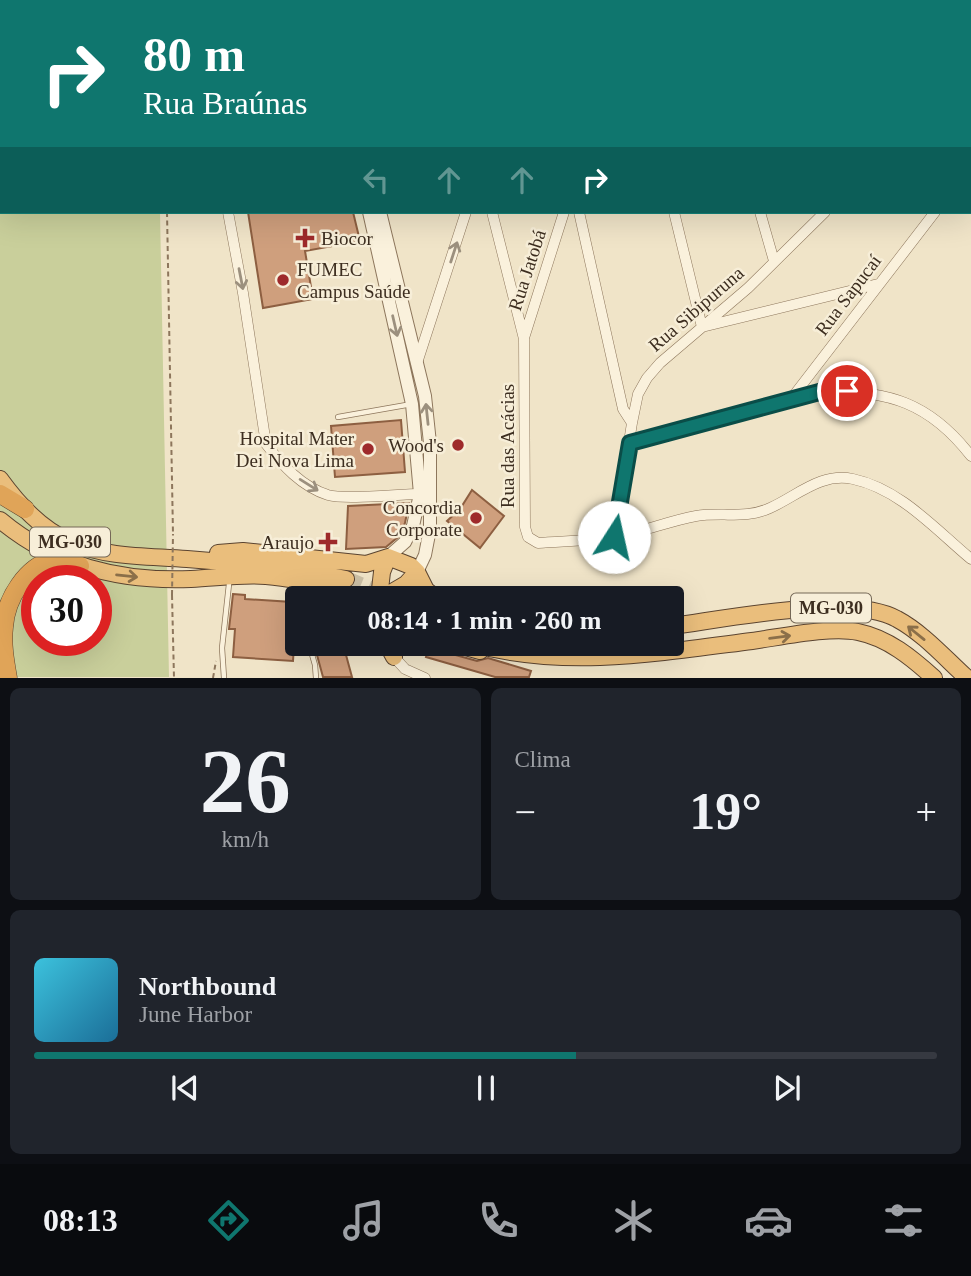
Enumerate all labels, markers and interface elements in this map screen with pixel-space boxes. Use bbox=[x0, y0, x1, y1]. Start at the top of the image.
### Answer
text: 80 m bbox=[143, 27, 245, 82]
icon: right bbox=[28, 28, 119, 119]
text: Rua Braúnas bbox=[143, 85, 307, 121]
icon: left bbox=[357, 161, 395, 199]
icon: ahead bbox=[430, 161, 468, 199]
icon: ahead bbox=[503, 161, 541, 199]
icon: right bbox=[576, 161, 614, 199]
street label: Rua Jatobá bbox=[504, 226, 550, 313]
marker: Biocor bbox=[295, 228, 315, 248]
place label: Biocor bbox=[321, 228, 373, 249]
one-way arrow bbox=[448, 241, 461, 263]
street label: Rua Sapucaí bbox=[811, 250, 886, 339]
place label: FUMEC Campus Saúde bbox=[297, 259, 410, 302]
street label: Rua Sibipuruna bbox=[644, 262, 748, 356]
one-way arrow bbox=[234, 267, 248, 290]
marker: FUMEC Campus Saúde bbox=[275, 272, 291, 288]
one-way arrow bbox=[389, 314, 402, 337]
pin bbox=[817, 361, 877, 421]
icon: arrive bbox=[828, 372, 866, 410]
street label: Rua das Acácias bbox=[497, 384, 518, 508]
one-way arrow bbox=[420, 403, 433, 426]
place label: Hospital Mater Dei Nova Lima bbox=[236, 428, 355, 471]
place label: Wood's bbox=[388, 435, 444, 456]
marker: Wood's bbox=[450, 437, 466, 453]
marker: Hospital Mater Dei Nova Lima bbox=[360, 441, 376, 457]
one-way arrow bbox=[299, 478, 319, 492]
place label: Concordia Corporate bbox=[383, 497, 463, 540]
position arrow bbox=[577, 500, 651, 574]
marker: Concordia Corporate bbox=[468, 510, 484, 526]
road number: MG-030 bbox=[30, 528, 110, 556]
place label: Araujo bbox=[261, 532, 314, 553]
marker: Araujo bbox=[320, 534, 336, 550]
speed limit sign: 30 bbox=[21, 565, 112, 656]
one-way arrow bbox=[115, 570, 138, 583]
road number: MG-030 bbox=[791, 594, 871, 622]
text: 08:14 · 1 min · 260 m bbox=[368, 606, 602, 635]
one-way arrow bbox=[907, 625, 925, 640]
one-way arrow bbox=[769, 631, 791, 644]
text: 26 bbox=[200, 731, 291, 832]
text: Clima bbox=[515, 747, 571, 772]
text: 19° bbox=[689, 783, 762, 840]
text: − bbox=[515, 791, 536, 833]
text: + bbox=[916, 791, 937, 833]
text: km/h bbox=[222, 827, 269, 852]
text: Northbound bbox=[139, 972, 276, 1001]
text: June Harbor bbox=[139, 1002, 252, 1027]
icon: previous bbox=[166, 1069, 204, 1107]
icon: pause bbox=[467, 1069, 505, 1107]
icon: next bbox=[768, 1069, 806, 1107]
icon: directions bbox=[204, 1196, 253, 1245]
icon: music bbox=[339, 1196, 388, 1245]
icon: phone bbox=[474, 1196, 523, 1245]
icon: climate bbox=[609, 1196, 658, 1245]
icon: car bbox=[744, 1196, 793, 1245]
icon: filters bbox=[879, 1196, 928, 1245]
text: 08:13 bbox=[43, 1202, 118, 1238]

